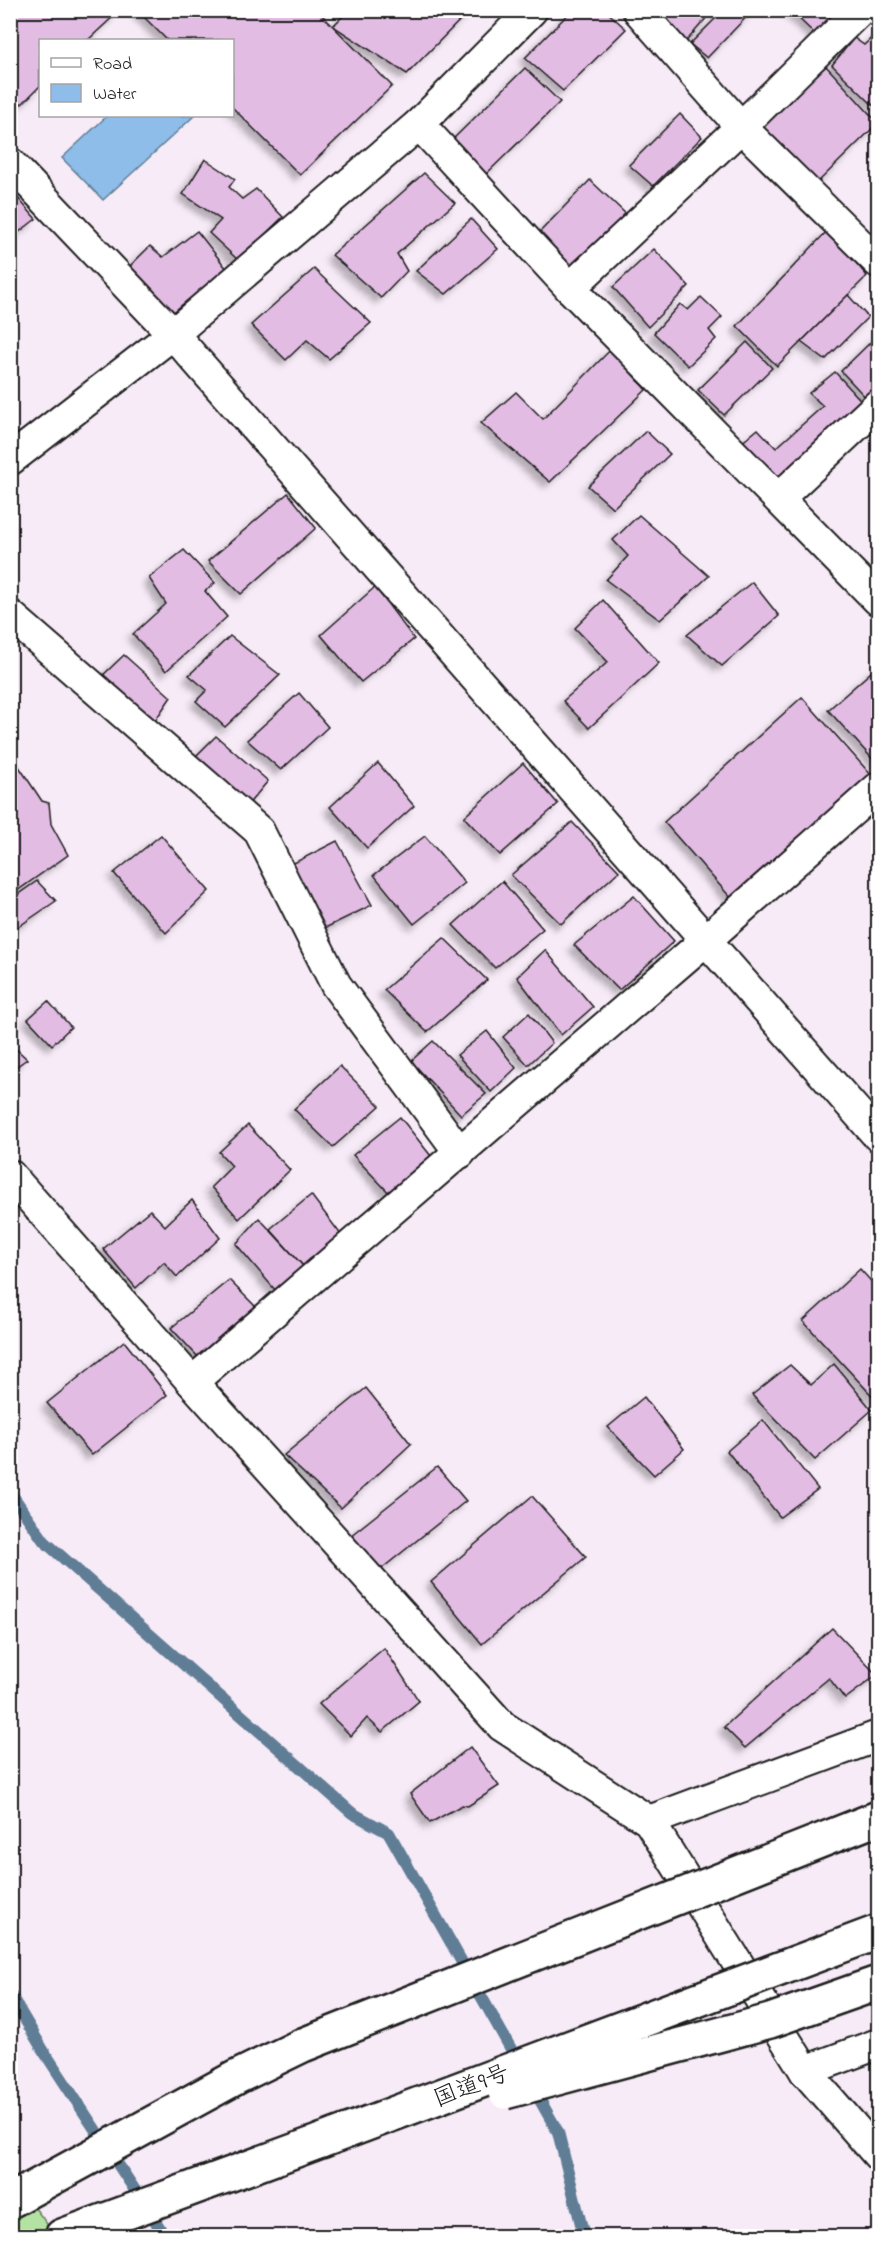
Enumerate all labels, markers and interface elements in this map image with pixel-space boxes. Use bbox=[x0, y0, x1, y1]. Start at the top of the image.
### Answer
legend bbox=[39, 39, 234, 117]
text: Road bbox=[93, 52, 132, 78]
text: Water bbox=[93, 82, 137, 108]
street label: 国道9号 bbox=[429, 2057, 515, 2118]

